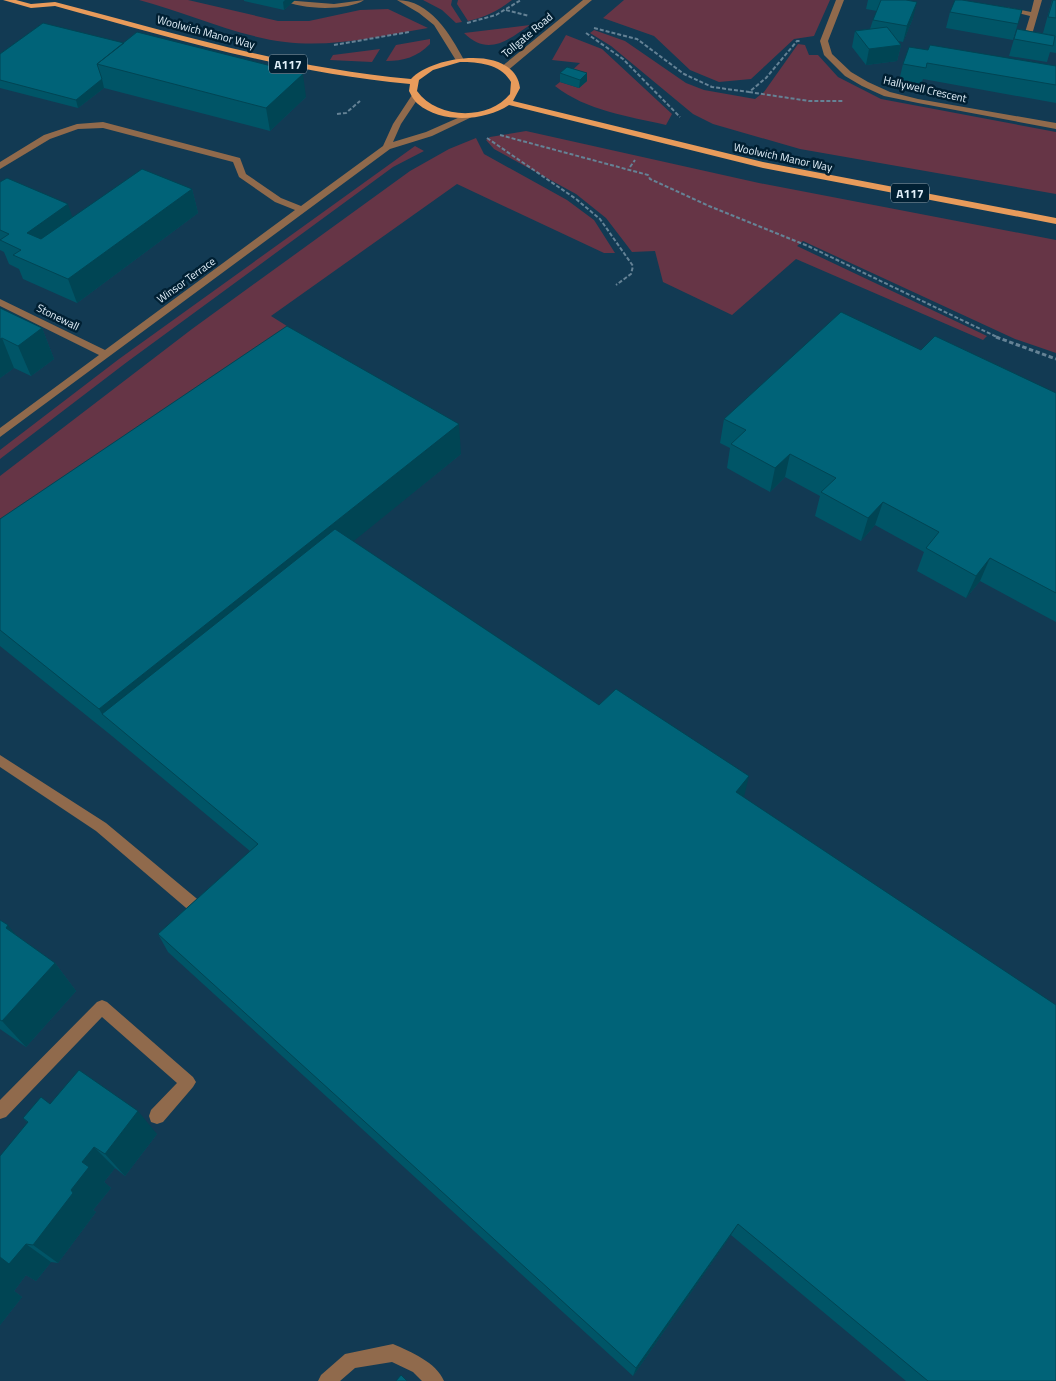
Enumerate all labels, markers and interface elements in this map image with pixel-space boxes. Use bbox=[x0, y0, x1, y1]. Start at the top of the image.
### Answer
street label: Tollgate Road bbox=[498, 9, 556, 61]
street label: Woolwich Manor Way bbox=[155, 11, 257, 53]
road number: A117 bbox=[269, 54, 307, 74]
street label: Hallywell Crescent bbox=[882, 72, 968, 106]
street label: Woolwich Manor Way bbox=[732, 139, 835, 175]
road number: A117 bbox=[891, 184, 929, 202]
street label: Winsor Terrace bbox=[153, 253, 219, 307]
street label: Stonewall bbox=[34, 300, 82, 334]

